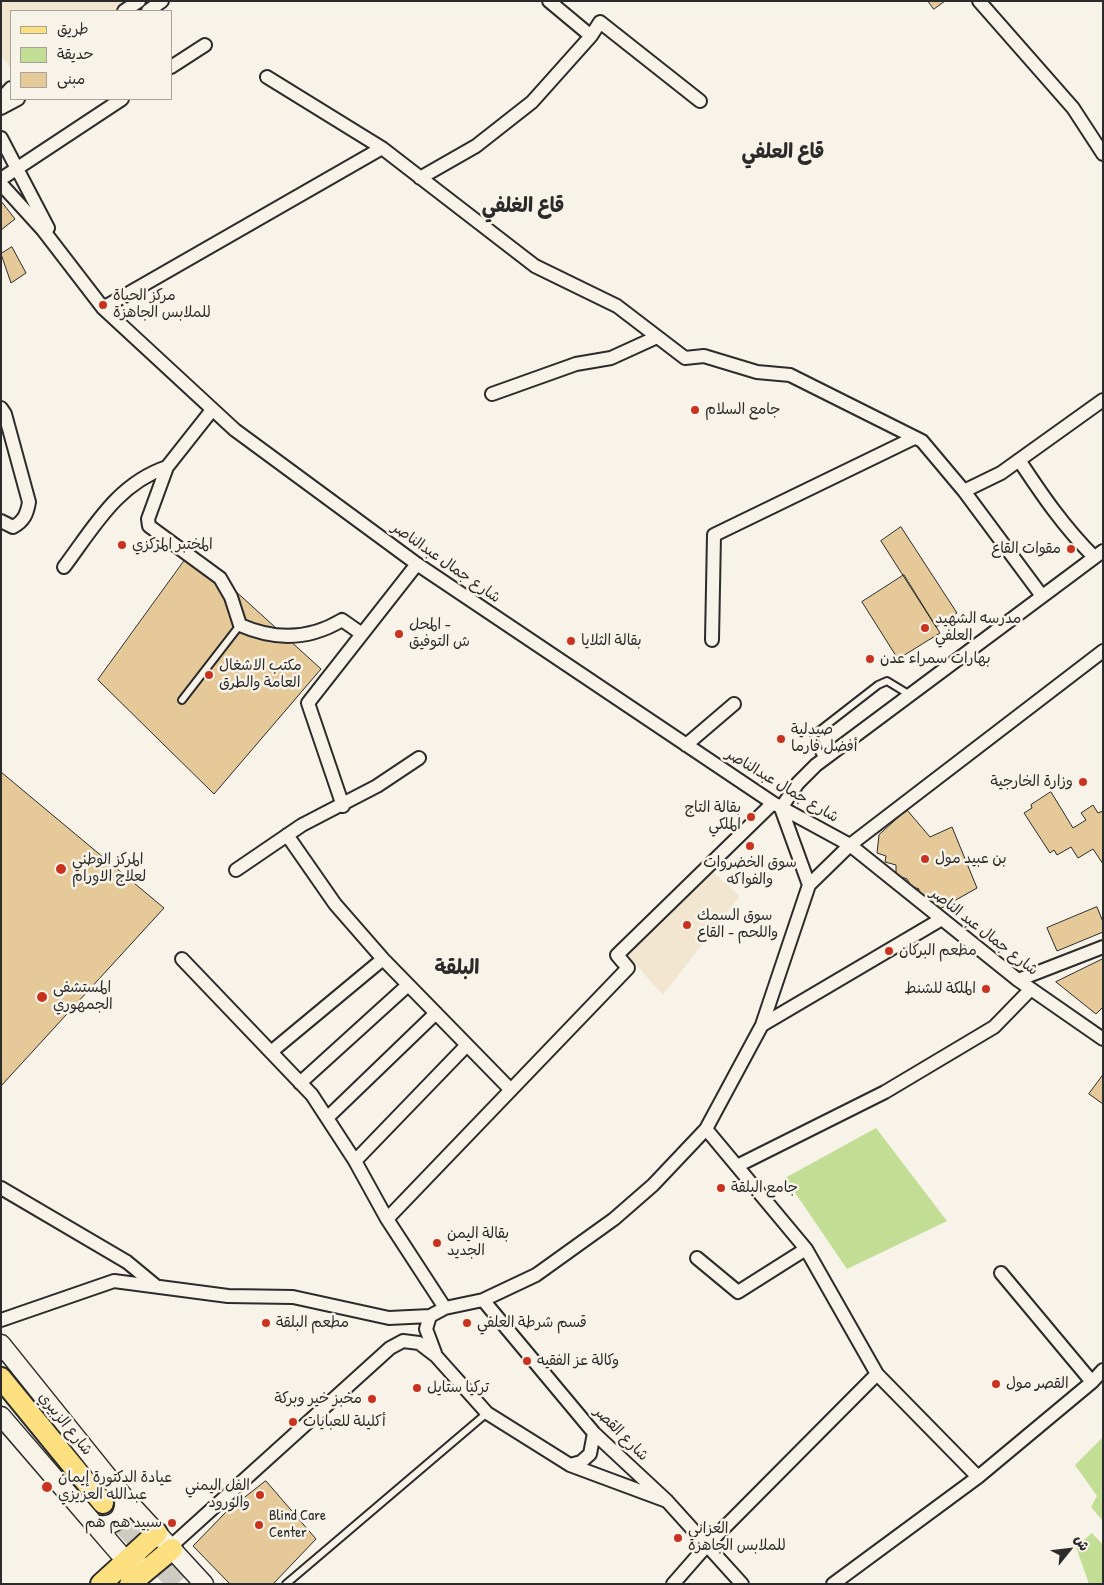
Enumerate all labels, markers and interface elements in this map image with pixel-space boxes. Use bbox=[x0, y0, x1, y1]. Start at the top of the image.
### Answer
legend bbox=[10, 10, 172, 100]
text: طريق bbox=[57, 18, 89, 39]
text: حديقة bbox=[57, 43, 94, 64]
text: مبنى bbox=[57, 68, 85, 89]
district label: قاع العلفي bbox=[742, 141, 824, 165]
district label: قاع الغلفي bbox=[482, 195, 564, 219]
place label: مركز الحياة للملابس الجاهزة bbox=[113, 287, 211, 322]
marker: مركز الحياة للملابس الجاهزة bbox=[97, 299, 109, 311]
place label: جامع السلام bbox=[705, 401, 781, 419]
marker: جامع السلام bbox=[689, 404, 701, 416]
street label: شارع جمال عبدالناصر bbox=[388, 519, 504, 607]
place label: المختبر المركزي bbox=[132, 536, 213, 554]
marker: المختبر المركزي bbox=[116, 539, 128, 551]
place label: مقوات القاع bbox=[991, 540, 1061, 558]
marker: مقوات القاع bbox=[1065, 543, 1077, 555]
place label: مدرسه الشهيد العلفي bbox=[935, 610, 1021, 645]
place label: المحل - ش التوفيق bbox=[409, 616, 470, 651]
marker: مدرسه الشهيد العلفي bbox=[919, 622, 931, 634]
marker: المحل - ش التوفيق bbox=[393, 628, 405, 640]
place label: بقالة الثلايا bbox=[581, 632, 642, 650]
marker: بقالة الثلايا bbox=[565, 635, 577, 647]
place label: بهارات سمراء عدن bbox=[880, 650, 991, 668]
marker: بهارات سمراء عدن bbox=[864, 653, 876, 665]
place label: مكتب الاشغال العامة والطرق bbox=[219, 657, 302, 692]
marker: مكتب الاشغال العامة والطرق bbox=[203, 669, 215, 681]
place label: صيدلية أفضل فارما bbox=[791, 721, 858, 756]
marker: صيدلية أفضل فارما bbox=[775, 733, 787, 745]
street label: شارع جمال عبدالناصر bbox=[722, 745, 842, 827]
place label: وزارة الخارجية bbox=[991, 773, 1073, 791]
marker: وزارة الخارجية bbox=[1077, 776, 1089, 788]
place label: بقالة التاج الملكي bbox=[685, 799, 741, 834]
marker: بقالة التاج الملكي bbox=[745, 811, 757, 823]
marker: سوق الخضروات والفواكه bbox=[744, 840, 756, 852]
place label: بن عبيد مول bbox=[935, 850, 1007, 868]
place label: المركز الوطني لعلاج الاورام bbox=[72, 851, 146, 886]
marker: بن عبيد مول bbox=[919, 853, 931, 865]
place label: سوق الخضروات والفواكه bbox=[703, 854, 797, 889]
marker: المركز الوطني لعلاج الاورام bbox=[54, 862, 68, 876]
street label: شارع جمال عبد الناصر bbox=[927, 884, 1041, 980]
place label: سوق السمك واللحم - القاع bbox=[697, 907, 778, 942]
marker: سوق السمك واللحم - القاع bbox=[681, 919, 693, 931]
place label: مطعم البركان bbox=[899, 942, 977, 960]
marker: مطعم البركان bbox=[883, 945, 895, 957]
district label: البلقة bbox=[435, 957, 479, 981]
place label: المستشفى الجمهوري bbox=[53, 979, 113, 1014]
place label: الملكة للشنط bbox=[904, 980, 976, 998]
marker: الملكة للشنط bbox=[980, 983, 992, 995]
marker: المستشفى الجمهوري bbox=[35, 990, 49, 1004]
place label: جامع البلقة bbox=[731, 1179, 798, 1197]
marker: جامع البلقة bbox=[715, 1182, 727, 1194]
place label: بقالة اليمن الجديد bbox=[447, 1225, 509, 1260]
marker: بقالة اليمن الجديد bbox=[431, 1237, 443, 1249]
place label: مطعم البلقة bbox=[276, 1314, 349, 1332]
place label: قسم شرطة العلفي bbox=[477, 1314, 587, 1332]
marker: مطعم البلقة bbox=[260, 1317, 272, 1329]
marker: قسم شرطة العلفي bbox=[461, 1317, 473, 1329]
place label: وكالة عز الفقيه bbox=[537, 1352, 619, 1370]
marker: وكالة عز الفقيه bbox=[521, 1355, 533, 1367]
place label: القصر مول bbox=[1006, 1375, 1069, 1393]
marker: القصر مول bbox=[990, 1378, 1002, 1390]
place label: تركيا ستايل bbox=[427, 1379, 489, 1397]
marker: تركيا ستايل bbox=[411, 1382, 423, 1394]
street label: شارع الزبيري bbox=[34, 1389, 96, 1459]
place label: مخبز خير وبركة bbox=[274, 1390, 362, 1408]
marker: مخبز خير وبركة bbox=[366, 1393, 378, 1405]
street label: شارع القصر bbox=[590, 1403, 652, 1465]
place label: أكليلة للعبايات bbox=[303, 1413, 386, 1431]
marker: أكليلة للعبايات bbox=[287, 1416, 299, 1428]
place label: عيادة الدكتورة إيمان عبدالله العزيزي bbox=[58, 1469, 172, 1504]
place label: الفل اليمني والورود bbox=[185, 1477, 250, 1512]
marker: عيادة الدكتورة إيمان عبدالله العزيزي bbox=[40, 1480, 54, 1494]
marker: الفل اليمني والورود bbox=[254, 1489, 266, 1501]
place label: Blind Care Center bbox=[269, 1507, 326, 1542]
place label: سبيد هم هم bbox=[85, 1514, 162, 1532]
marker: سبيد هم هم bbox=[166, 1517, 178, 1529]
marker: Blind Care Center bbox=[253, 1519, 265, 1531]
place label: العزاني للملابس الجاهزة bbox=[688, 1520, 786, 1555]
north arrow bbox=[1044, 1525, 1094, 1575]
text: ش bbox=[1071, 1531, 1095, 1554]
marker: العزاني للملابس الجاهزة bbox=[672, 1532, 684, 1544]

